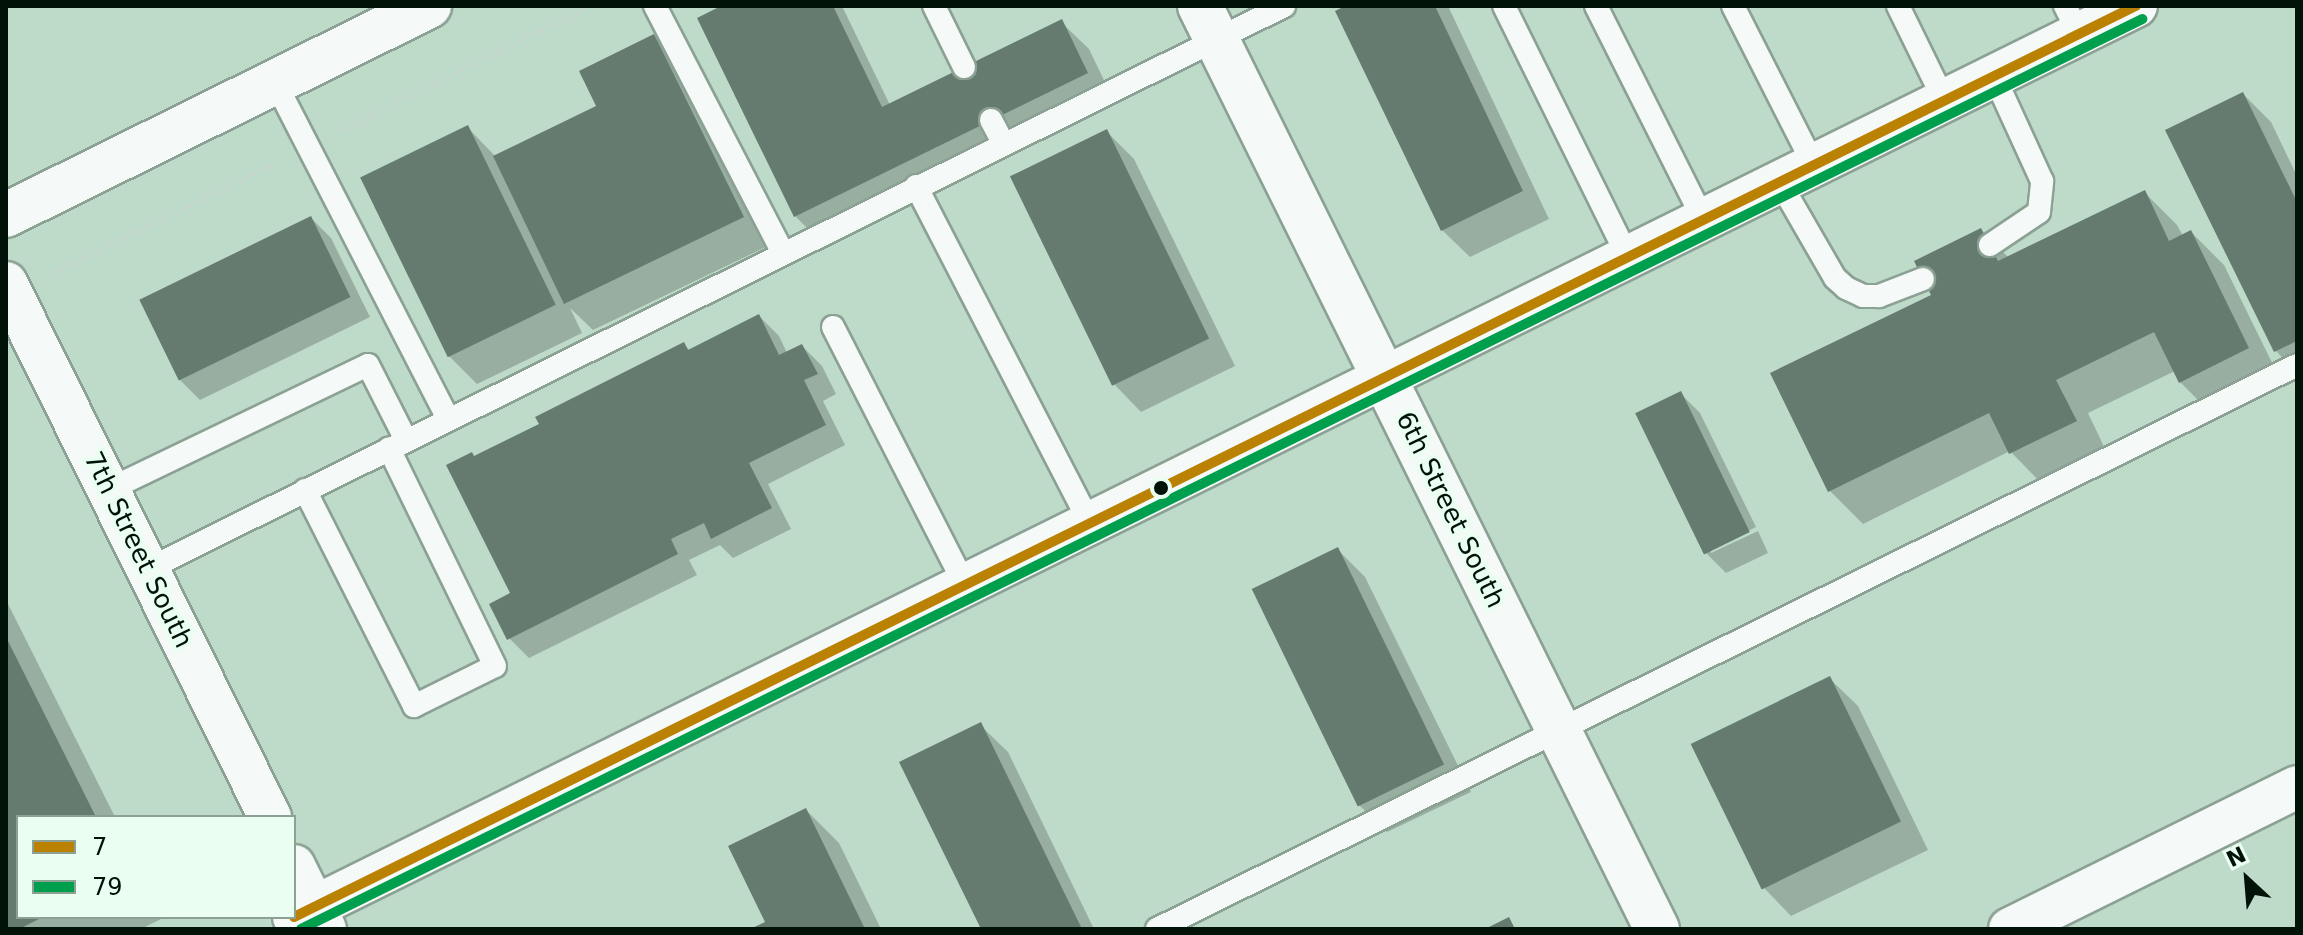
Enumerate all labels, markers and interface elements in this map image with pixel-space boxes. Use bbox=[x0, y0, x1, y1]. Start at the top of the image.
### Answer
street label: 6th Street South bbox=[1389, 407, 1511, 613]
street label: 7th Street South bbox=[77, 447, 199, 653]
unlabelled marker bbox=[1153, 480, 1169, 496]
legend bbox=[16, 815, 296, 919]
text: 7 bbox=[92, 833, 107, 861]
north arrow bbox=[2207, 839, 2287, 919]
text: N bbox=[2222, 842, 2250, 872]
text: 79 bbox=[92, 873, 123, 901]

